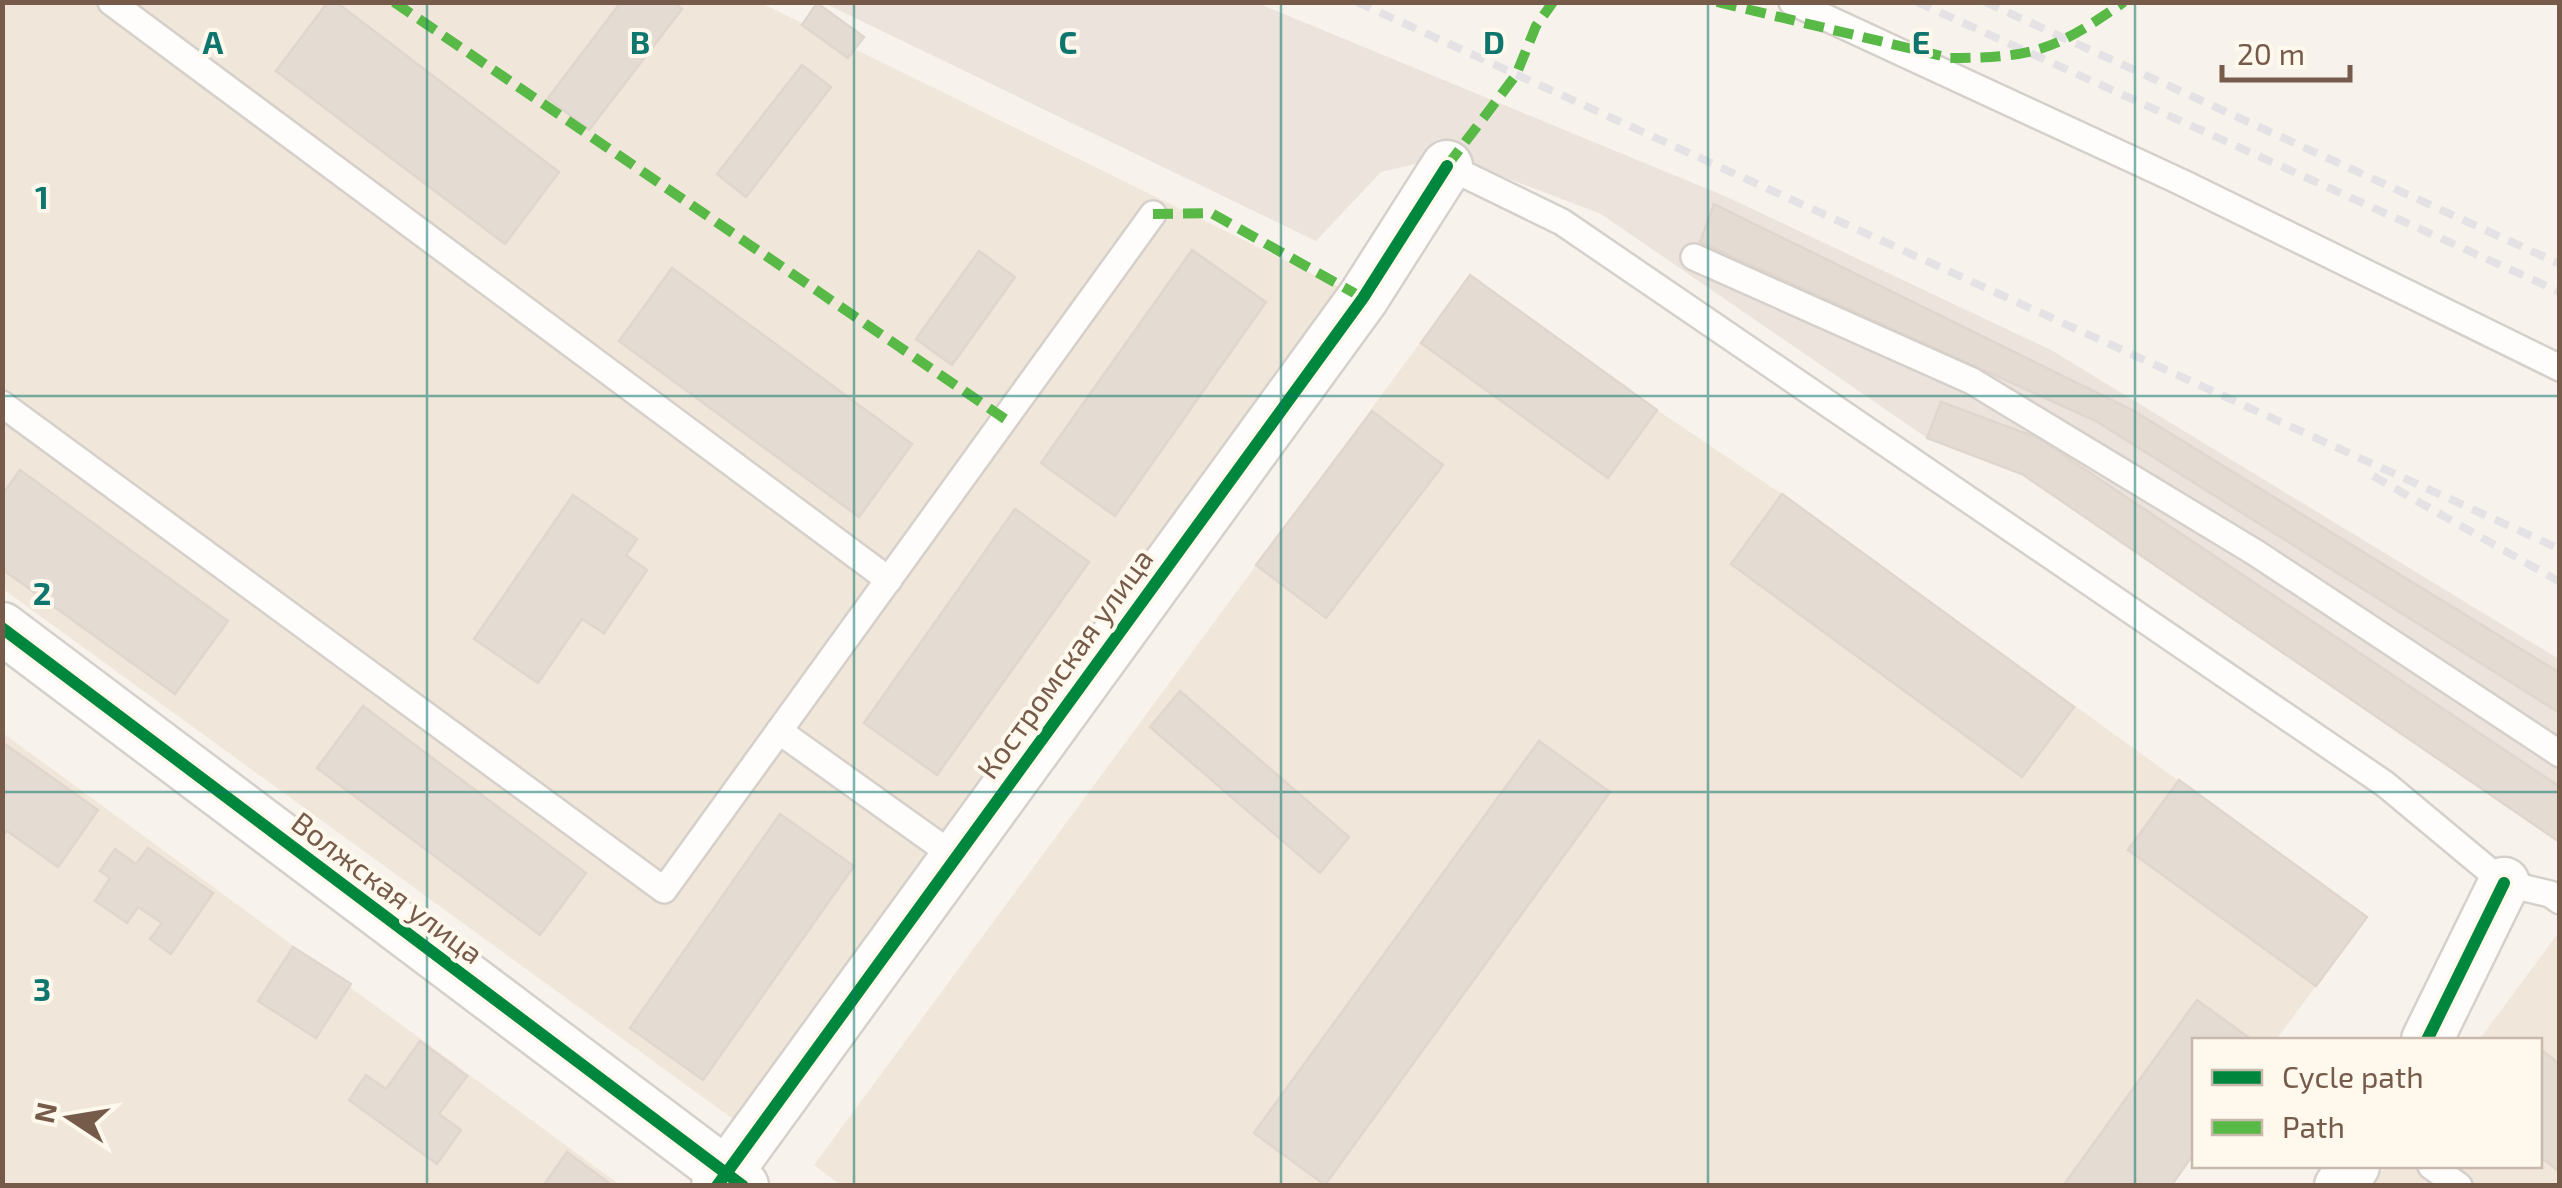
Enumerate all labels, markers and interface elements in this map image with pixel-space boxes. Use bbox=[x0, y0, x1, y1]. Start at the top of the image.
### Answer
scale bar bbox=[2222, 20, 2350, 82]
text: A bbox=[203, 22, 224, 60]
text: B bbox=[630, 22, 650, 60]
text: C bbox=[1059, 22, 1077, 60]
text: D bbox=[1483, 22, 1505, 60]
text: E bbox=[1912, 22, 1930, 60]
text: 20 m bbox=[2237, 35, 2305, 71]
text: 1 bbox=[35, 177, 49, 215]
street label: Костромская улица bbox=[968, 541, 1160, 786]
text: 2 bbox=[33, 573, 51, 611]
street label: Волжская улица bbox=[285, 803, 491, 971]
text: 3 bbox=[33, 969, 51, 1007]
legend bbox=[2192, 1038, 2542, 1168]
text: Cycle path bbox=[2282, 1058, 2424, 1094]
north arrow bbox=[20, 1068, 120, 1168]
text: N bbox=[26, 1099, 63, 1126]
text: Path bbox=[2282, 1108, 2345, 1144]

